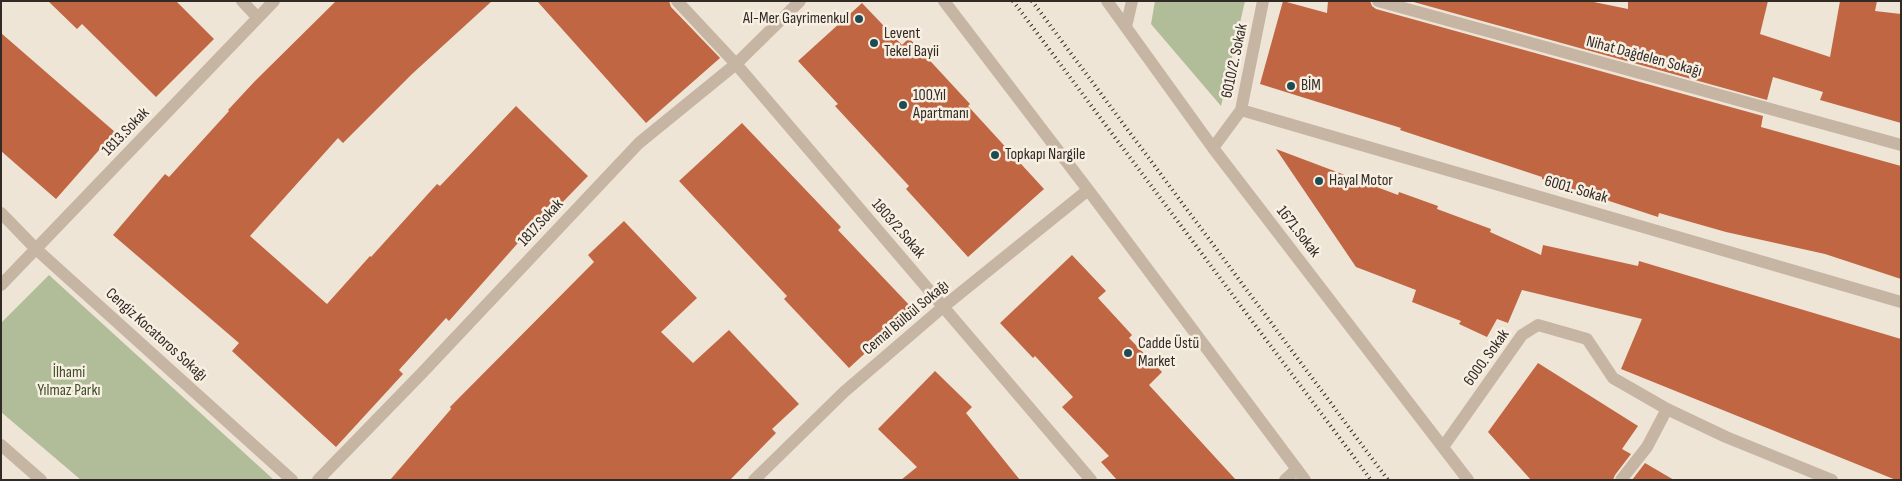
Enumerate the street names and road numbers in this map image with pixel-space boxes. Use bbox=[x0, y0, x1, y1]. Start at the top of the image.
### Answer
street label: 6010/2. Sokak bbox=[1218, 22, 1252, 100]
street label: Nihat Dağdelen Sokağı bbox=[1584, 32, 1704, 82]
street label: 1813.Sokak bbox=[98, 104, 154, 160]
street label: 6001. Sokak bbox=[1542, 172, 1610, 208]
street label: 1817.Sokak bbox=[514, 195, 568, 251]
street label: 1803/2.Sokak bbox=[867, 195, 929, 263]
street label: 1671.Sokak bbox=[1272, 202, 1324, 262]
street label: Cemal Bülbül Sokağı bbox=[859, 276, 953, 360]
street label: Cengiz Kocatoros Sokağı bbox=[101, 284, 211, 386]
street label: 6000. Sokak bbox=[1460, 326, 1514, 390]

